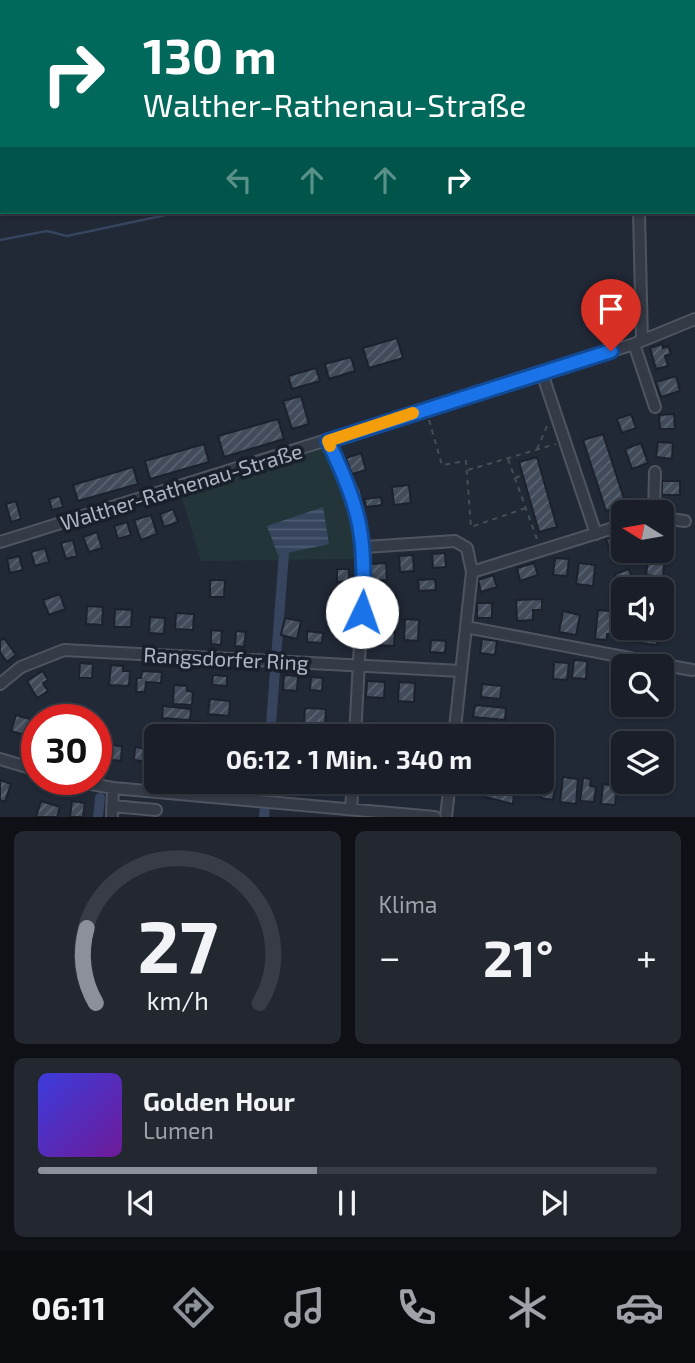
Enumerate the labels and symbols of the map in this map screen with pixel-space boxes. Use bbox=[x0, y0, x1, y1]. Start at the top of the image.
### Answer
pin bbox=[581, 279, 641, 351]
street label: Walther-Rathenau-Straße bbox=[57, 437, 305, 535]
north arrow bbox=[611, 500, 674, 564]
position arrow bbox=[325, 575, 399, 649]
street label: Rangsdorfer Ring bbox=[143, 641, 309, 675]
speed limit sign: 30 bbox=[21, 704, 112, 795]

